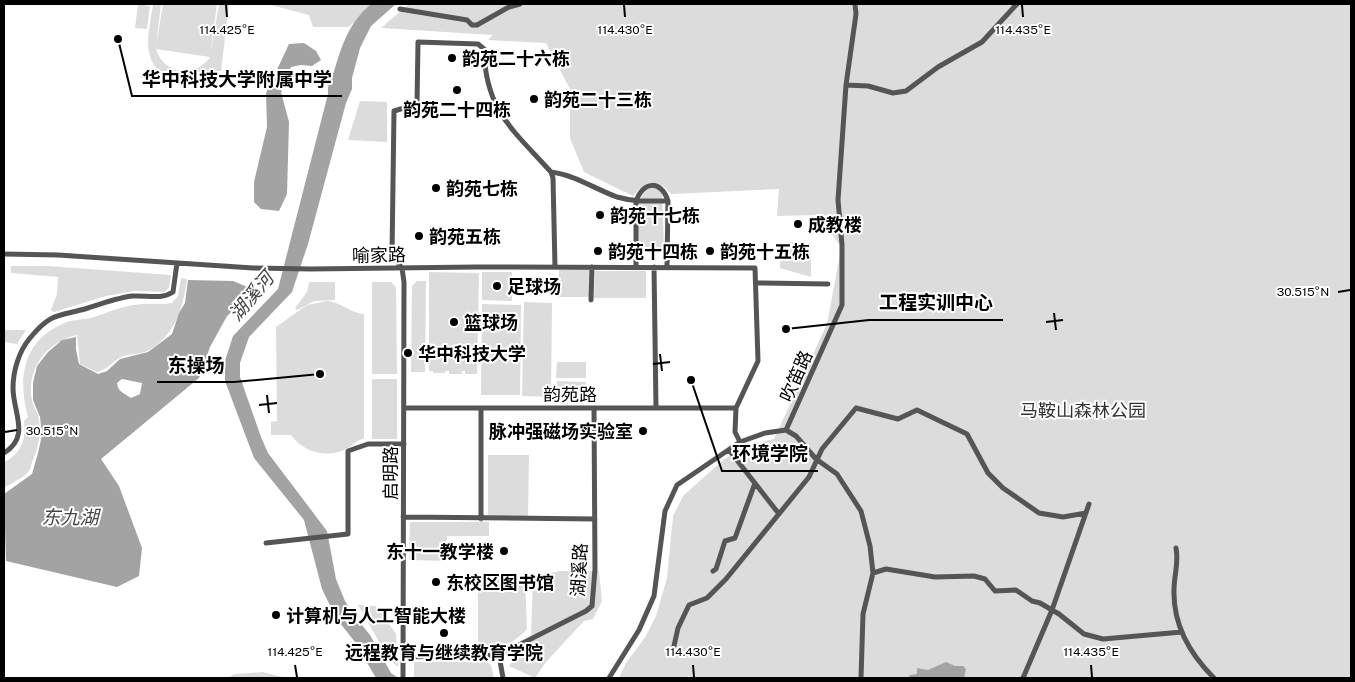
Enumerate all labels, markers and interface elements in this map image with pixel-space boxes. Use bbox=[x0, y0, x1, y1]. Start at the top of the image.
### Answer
text: 114.425°E bbox=[199, 23, 255, 37]
text: 114.430°E bbox=[597, 23, 653, 37]
text: 114.435°E bbox=[995, 23, 1051, 37]
place label: 韵苑二十六栋 bbox=[462, 48, 570, 69]
marker: 韵苑二十六栋 bbox=[446, 52, 458, 64]
callout: 华中科技大学附属中学 bbox=[132, 62, 342, 96]
text: 华中科技大学附属中学 bbox=[142, 68, 332, 90]
marker: 韵苑二十四栋 bbox=[451, 84, 463, 96]
place label: 韵苑二十三栋 bbox=[544, 89, 652, 110]
marker: 韵苑二十三栋 bbox=[528, 93, 540, 105]
place label: 韵苑二十四栋 bbox=[403, 99, 511, 120]
place label: 韵苑七栋 bbox=[446, 178, 518, 199]
marker: 韵苑七栋 bbox=[430, 182, 442, 194]
place label: 韵苑十七栋 bbox=[610, 205, 700, 226]
marker: 韵苑十七栋 bbox=[594, 209, 606, 221]
place label: 成教楼 bbox=[808, 214, 862, 235]
marker: 成教楼 bbox=[792, 218, 804, 230]
place label: 韵苑五栋 bbox=[429, 226, 501, 247]
marker: 韵苑五栋 bbox=[413, 230, 425, 242]
place label: 韵苑十四栋 bbox=[608, 241, 698, 262]
place label: 韵苑十五栋 bbox=[720, 241, 810, 262]
street label: 喻家路 bbox=[352, 244, 406, 266]
marker: 韵苑十四栋 bbox=[592, 245, 604, 257]
marker: 韵苑十五栋 bbox=[704, 245, 716, 257]
water label: 湖溪河 bbox=[224, 264, 280, 325]
place label: 足球场 bbox=[507, 276, 561, 297]
marker: 足球场 bbox=[491, 280, 503, 292]
text: 30.515°N bbox=[1277, 285, 1329, 299]
callout: 工程实训中心 bbox=[869, 286, 1003, 320]
text: 工程实训中心 bbox=[879, 291, 993, 313]
place label: 篮球场 bbox=[464, 312, 518, 333]
marker: 篮球场 bbox=[448, 316, 460, 328]
place label: 华中科技大学 bbox=[418, 343, 526, 364]
marker: 华中科技大学 bbox=[402, 347, 414, 359]
street label: 吹笛路 bbox=[775, 347, 817, 405]
callout: 东操场 bbox=[157, 348, 234, 382]
text: 东操场 bbox=[167, 354, 225, 376]
street label: 韵苑路 bbox=[543, 384, 597, 405]
park label: 马鞍山森林公园 bbox=[1020, 400, 1146, 421]
place label: 脉冲强磁场实验室 bbox=[489, 421, 633, 442]
text: 30.515°N bbox=[26, 424, 78, 438]
marker: 脉冲强磁场实验室 bbox=[637, 425, 649, 437]
callout: 环境学院 bbox=[722, 437, 818, 471]
text: 环境学院 bbox=[732, 442, 808, 464]
street label: 启明路 bbox=[380, 446, 401, 500]
water label: 东九湖 bbox=[41, 506, 101, 528]
place label: 东十一教学楼 bbox=[386, 541, 494, 562]
street label: 湖溪路 bbox=[567, 542, 591, 598]
marker: 东十一教学楼 bbox=[498, 545, 510, 557]
place label: 东校区图书馆 bbox=[446, 572, 554, 593]
marker: 东校区图书馆 bbox=[430, 576, 442, 588]
place label: 计算机与人工智能大楼 bbox=[286, 605, 466, 626]
marker: 计算机与人工智能大楼 bbox=[270, 609, 282, 621]
marker: 远程教育与继续教育学院 bbox=[438, 627, 450, 639]
place label: 远程教育与继续教育学院 bbox=[345, 642, 543, 663]
text: 114.425°E bbox=[267, 645, 323, 659]
text: 114.430°E bbox=[665, 645, 721, 659]
text: 114.435°E bbox=[1063, 645, 1119, 659]

